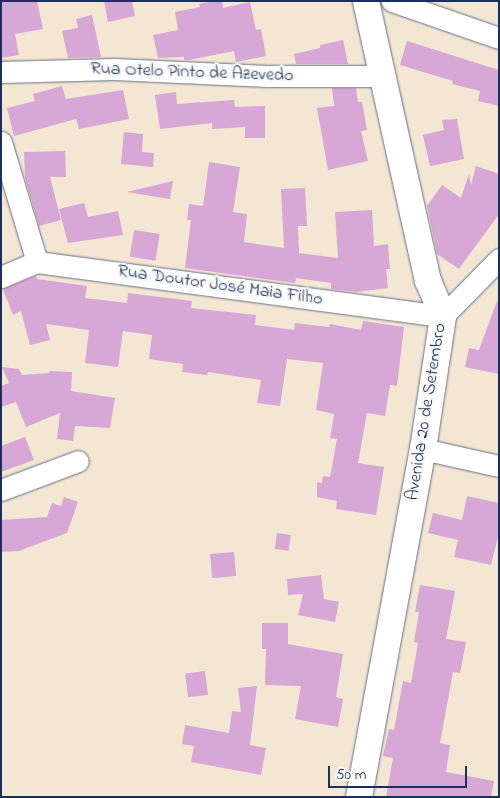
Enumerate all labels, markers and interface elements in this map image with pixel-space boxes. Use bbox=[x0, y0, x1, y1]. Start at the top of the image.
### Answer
street label: Rua Otelo Pinto de Azevedo bbox=[90, 59, 294, 87]
street label: Rua Doutor José Maia Filho bbox=[116, 261, 324, 311]
street label: Avenida 20 de Setembro bbox=[402, 322, 452, 502]
scale bar bbox=[330, 756, 469, 788]
text: 50 m bbox=[336, 764, 366, 786]

